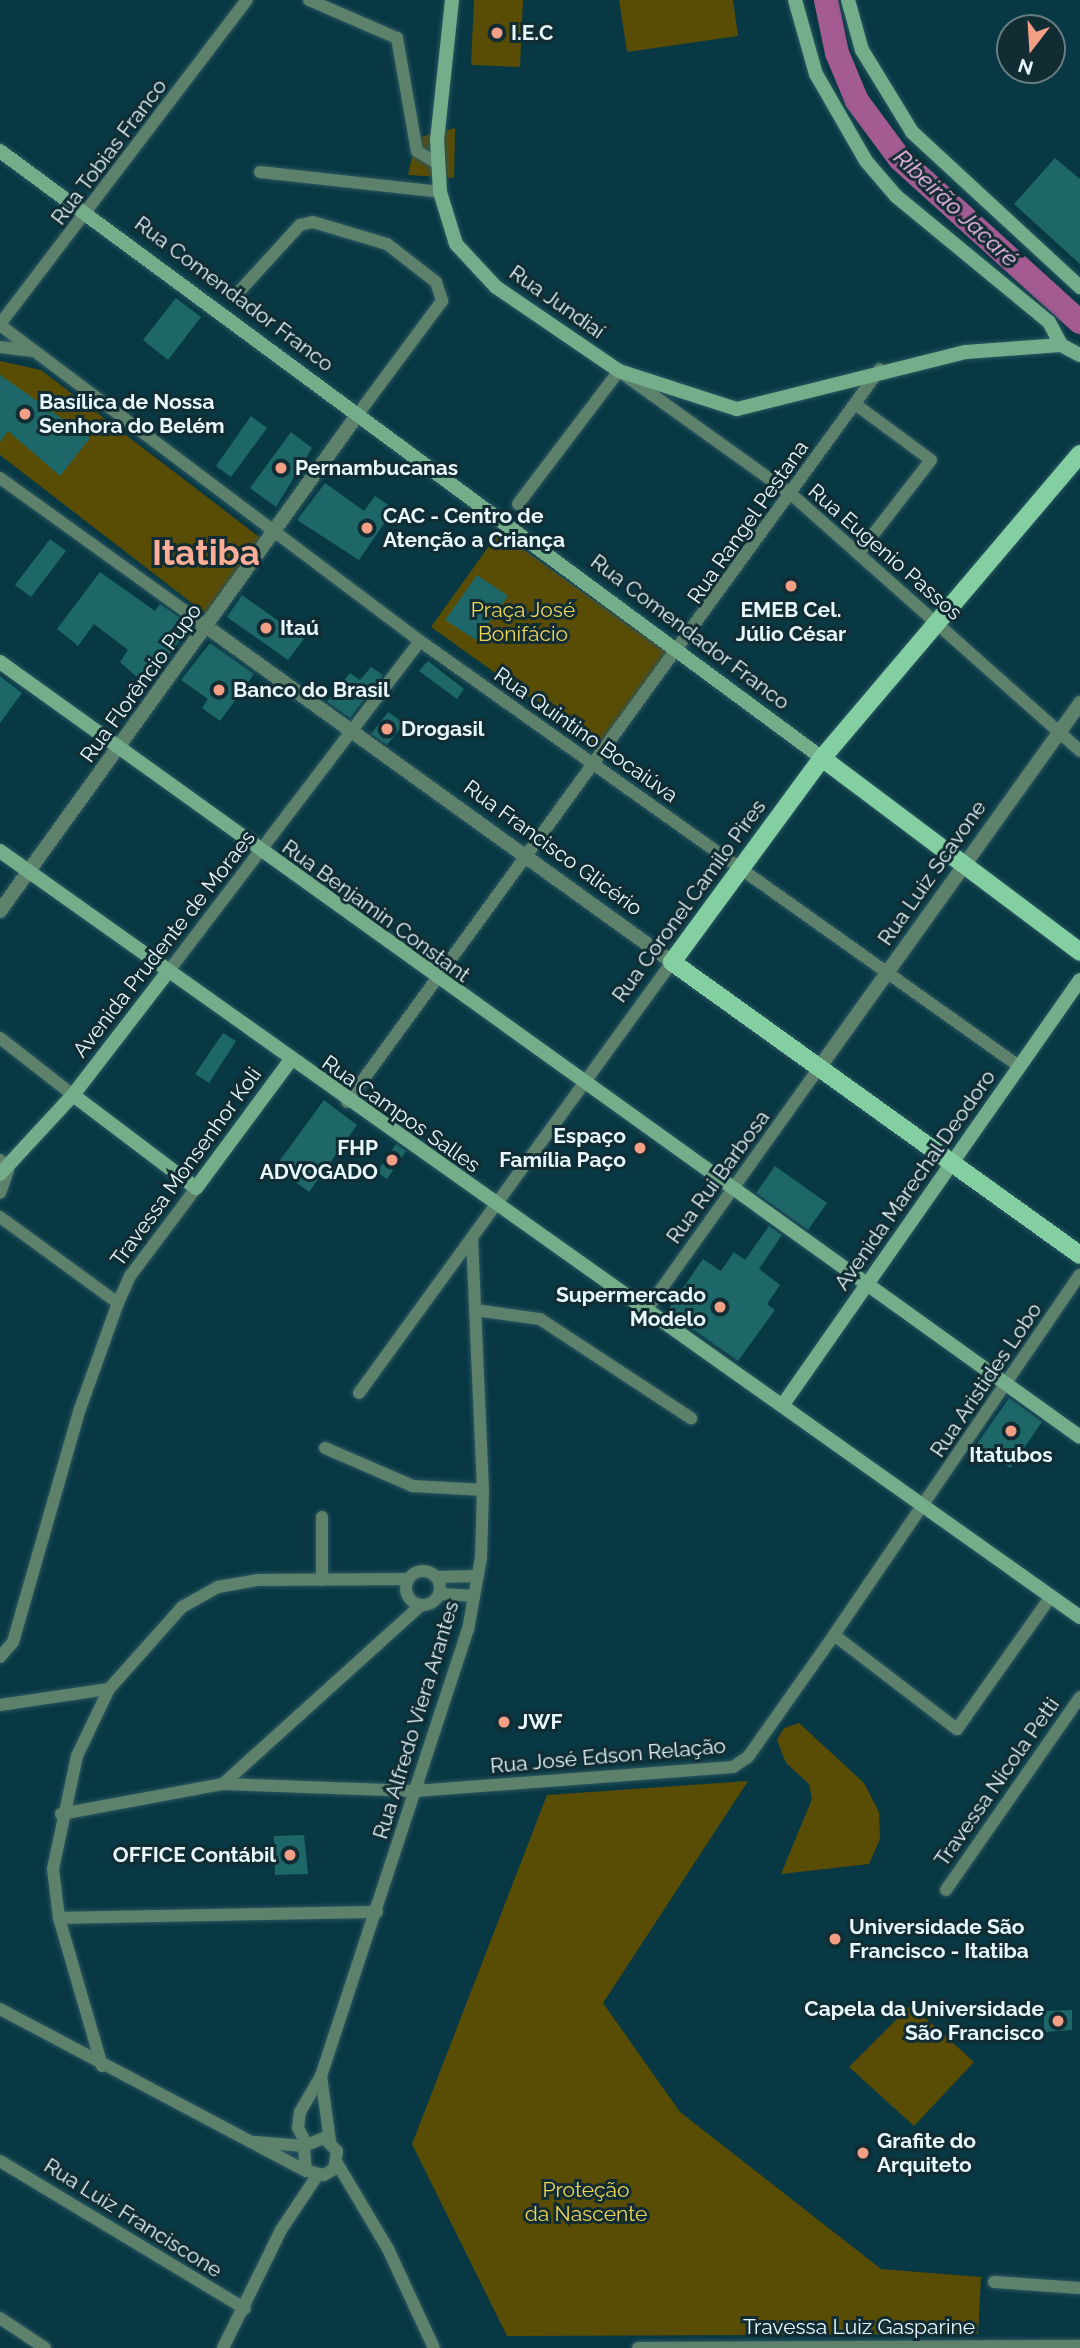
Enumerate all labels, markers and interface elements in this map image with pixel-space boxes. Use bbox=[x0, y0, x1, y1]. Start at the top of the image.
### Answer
north arrow bbox=[996, 14, 1066, 84]
place label: I.E.C bbox=[511, 20, 553, 46]
marker: I.E.C bbox=[489, 25, 505, 41]
text: N bbox=[1015, 55, 1036, 80]
street label: Rua Tobias Franco bbox=[46, 74, 172, 230]
water label: Ribeirão Jacaré bbox=[888, 143, 1024, 273]
street label: Rua Comendador Franco bbox=[129, 211, 339, 377]
street label: Rua Jundiaí bbox=[504, 260, 610, 344]
place label: Basílica de Nossa Senhora do Belém bbox=[39, 389, 225, 439]
marker: Basílica de Nossa Senhora do Belém bbox=[17, 406, 33, 422]
street label: Rua Rangel Pestana bbox=[682, 435, 814, 609]
place label: Pernambucanas bbox=[295, 455, 458, 481]
marker: Pernambucanas bbox=[273, 460, 289, 476]
street label: Rua Eugenio Passos bbox=[803, 478, 967, 626]
place label: CAC - Centro de Atenção a Criança bbox=[383, 503, 565, 553]
marker: CAC - Centro de Atenção a Criança bbox=[357, 518, 377, 538]
district label: Itatiba bbox=[152, 532, 260, 574]
street label: Rua Comendador Franco bbox=[585, 549, 795, 715]
marker: EMEB Cel. Júlio César bbox=[783, 578, 799, 594]
park label: Praça José Bonifácio bbox=[470, 597, 576, 647]
place label: EMEB Cel. Júlio César bbox=[736, 597, 846, 647]
street label: Rua Florêncio Pupo bbox=[75, 599, 207, 767]
place label: Itaú bbox=[280, 615, 319, 641]
marker: Itaú bbox=[258, 620, 274, 636]
street label: Rua Quintino Bocaiúva bbox=[489, 662, 683, 808]
place label: Banco do Brasil bbox=[233, 677, 390, 703]
marker: Banco do Brasil bbox=[211, 682, 227, 698]
place label: Drogasil bbox=[401, 716, 484, 742]
marker: Drogasil bbox=[379, 721, 395, 737]
street label: Rua Francisco Glicério bbox=[459, 775, 647, 921]
street label: Rua Coronel Camilo Pires bbox=[607, 794, 771, 1008]
street label: Rua Luiz Scavone bbox=[873, 796, 991, 950]
street label: Avenida Prudente de Moraes bbox=[68, 826, 260, 1062]
street label: Rua Benjamin Constant bbox=[277, 834, 475, 988]
street label: Rua Campos Salles bbox=[317, 1050, 485, 1178]
street label: Travessa Monsenhor Koli bbox=[105, 1062, 267, 1272]
street label: Avenida Marechal Deodoro bbox=[829, 1065, 1001, 1295]
street label: Rua Rui Barbosa bbox=[661, 1105, 775, 1249]
place label: Espaço Família Paço bbox=[499, 1123, 626, 1173]
place label: FHP ADVOGADO bbox=[260, 1135, 378, 1185]
marker: Espaço Família Paço bbox=[632, 1140, 648, 1156]
marker: FHP ADVOGADO bbox=[384, 1152, 400, 1168]
place label: Supermercado Modelo bbox=[556, 1282, 706, 1332]
street label: Rua Aristides Lobo bbox=[925, 1298, 1047, 1462]
marker: Supermercado Modelo bbox=[712, 1299, 728, 1315]
marker: Itatubos bbox=[1003, 1423, 1019, 1439]
place label: Itatubos bbox=[969, 1442, 1053, 1468]
street label: Rua Alfredo Viera Arantes bbox=[367, 1597, 465, 1843]
street label: Travessa Nicola Petti bbox=[929, 1693, 1065, 1871]
place label: JWF bbox=[518, 1709, 562, 1735]
marker: JWF bbox=[496, 1714, 512, 1730]
street label: Rua José Edson Relação bbox=[489, 1733, 727, 1779]
place label: OFFICE Contábil bbox=[113, 1842, 276, 1868]
marker: OFFICE Contábil bbox=[282, 1847, 298, 1863]
place label: Universidade São Francisco - Itatiba bbox=[849, 1914, 1029, 1964]
marker: Universidade São Francisco - Itatiba bbox=[827, 1931, 843, 1947]
place label: Capela da Universidade São Francisco bbox=[804, 1996, 1044, 2046]
marker: Capela da Universidade São Francisco bbox=[1050, 2013, 1066, 2029]
place label: Grafite do Arquiteto bbox=[877, 2128, 976, 2178]
marker: Grafite do Arquiteto bbox=[855, 2145, 871, 2161]
street label: Rua Luiz Franciscone bbox=[39, 2153, 227, 2283]
park label: Proteção da Nascente bbox=[525, 2177, 647, 2227]
street label: Travessa Luiz Gasparine bbox=[743, 2314, 975, 2340]

